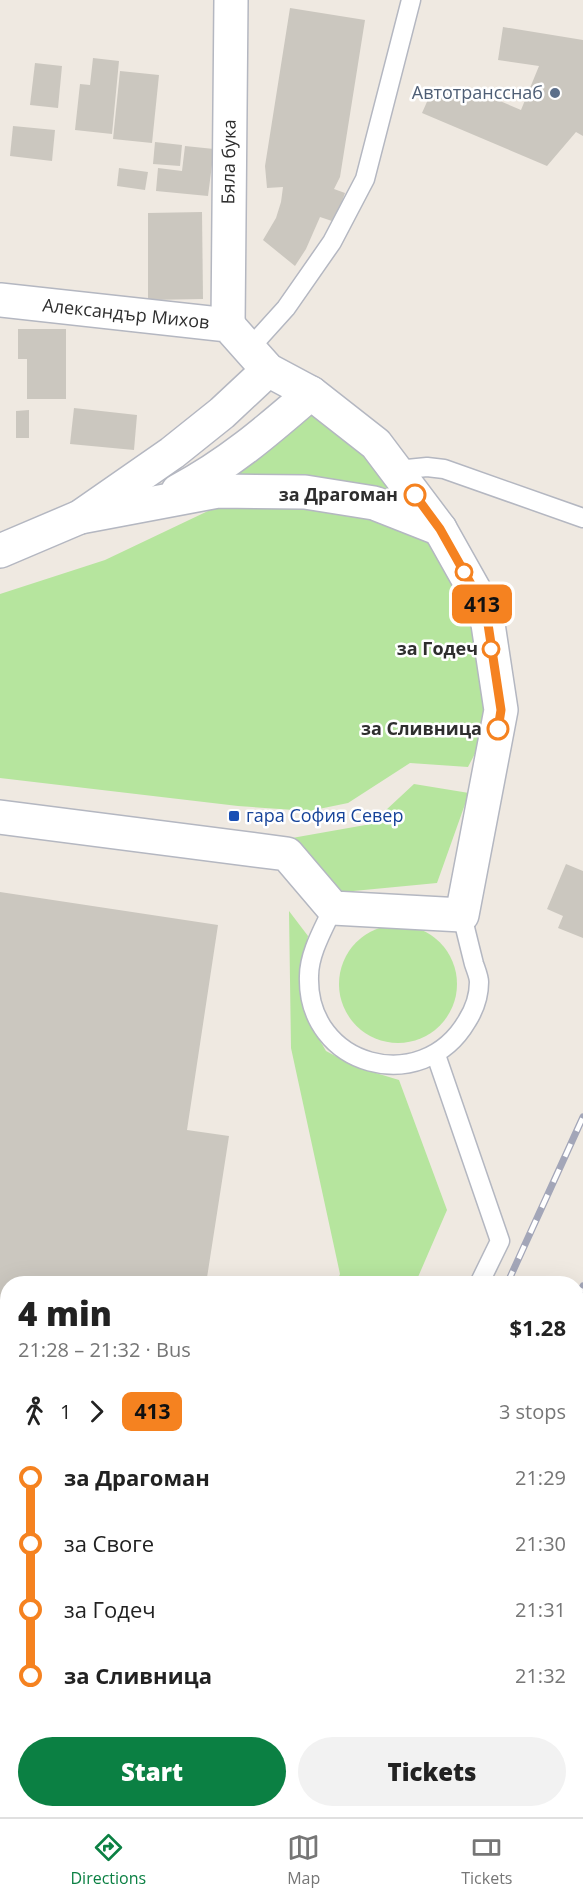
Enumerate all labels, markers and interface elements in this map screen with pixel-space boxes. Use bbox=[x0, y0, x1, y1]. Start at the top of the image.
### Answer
place label: Автотрансснаб bbox=[412, 80, 543, 104]
marker: Автотрансснаб bbox=[548, 86, 562, 100]
street label: Бяла бука bbox=[215, 119, 241, 205]
street label: Александър Михов bbox=[41, 292, 211, 334]
place label: за Драгоман bbox=[279, 482, 398, 506]
marker: за Драгоман bbox=[404, 484, 426, 506]
unlabelled marker bbox=[455, 563, 473, 581]
line badge: 413 bbox=[448, 584, 516, 624]
text: 413 bbox=[464, 590, 500, 618]
place label: за Годеч bbox=[397, 636, 478, 660]
marker: за Годеч bbox=[482, 640, 500, 658]
place label: за Сливница bbox=[361, 716, 482, 740]
marker: за Сливница bbox=[487, 718, 509, 740]
place label: гара София Север bbox=[246, 803, 403, 827]
marker: гара София Север bbox=[227, 809, 241, 823]
text: 4 min bbox=[18, 1291, 112, 1336]
text: $1.28 bbox=[509, 1312, 566, 1342]
text: 21:28 – 21:32 · Bus bbox=[18, 1336, 191, 1363]
icon: walk bbox=[18, 1395, 51, 1428]
icon: forward bbox=[80, 1395, 113, 1428]
text: 413 bbox=[134, 1397, 170, 1425]
text: 1 bbox=[60, 1398, 71, 1425]
text: 3 stops bbox=[499, 1398, 566, 1425]
text: за Драгоман bbox=[64, 1462, 210, 1492]
text: 21:29 bbox=[515, 1464, 566, 1491]
text: за Своге bbox=[64, 1528, 154, 1558]
text: 21:30 bbox=[515, 1530, 566, 1557]
text: за Годеч bbox=[64, 1594, 156, 1624]
text: 21:31 bbox=[515, 1596, 566, 1623]
text: за Сливница bbox=[64, 1660, 212, 1690]
text: 21:32 bbox=[515, 1662, 566, 1689]
button: Start bbox=[18, 1737, 286, 1806]
button: Tickets bbox=[298, 1737, 566, 1806]
tab: Directions bbox=[71, 1831, 146, 1889]
tab: Map bbox=[287, 1831, 320, 1889]
tab: Tickets bbox=[461, 1831, 512, 1889]

